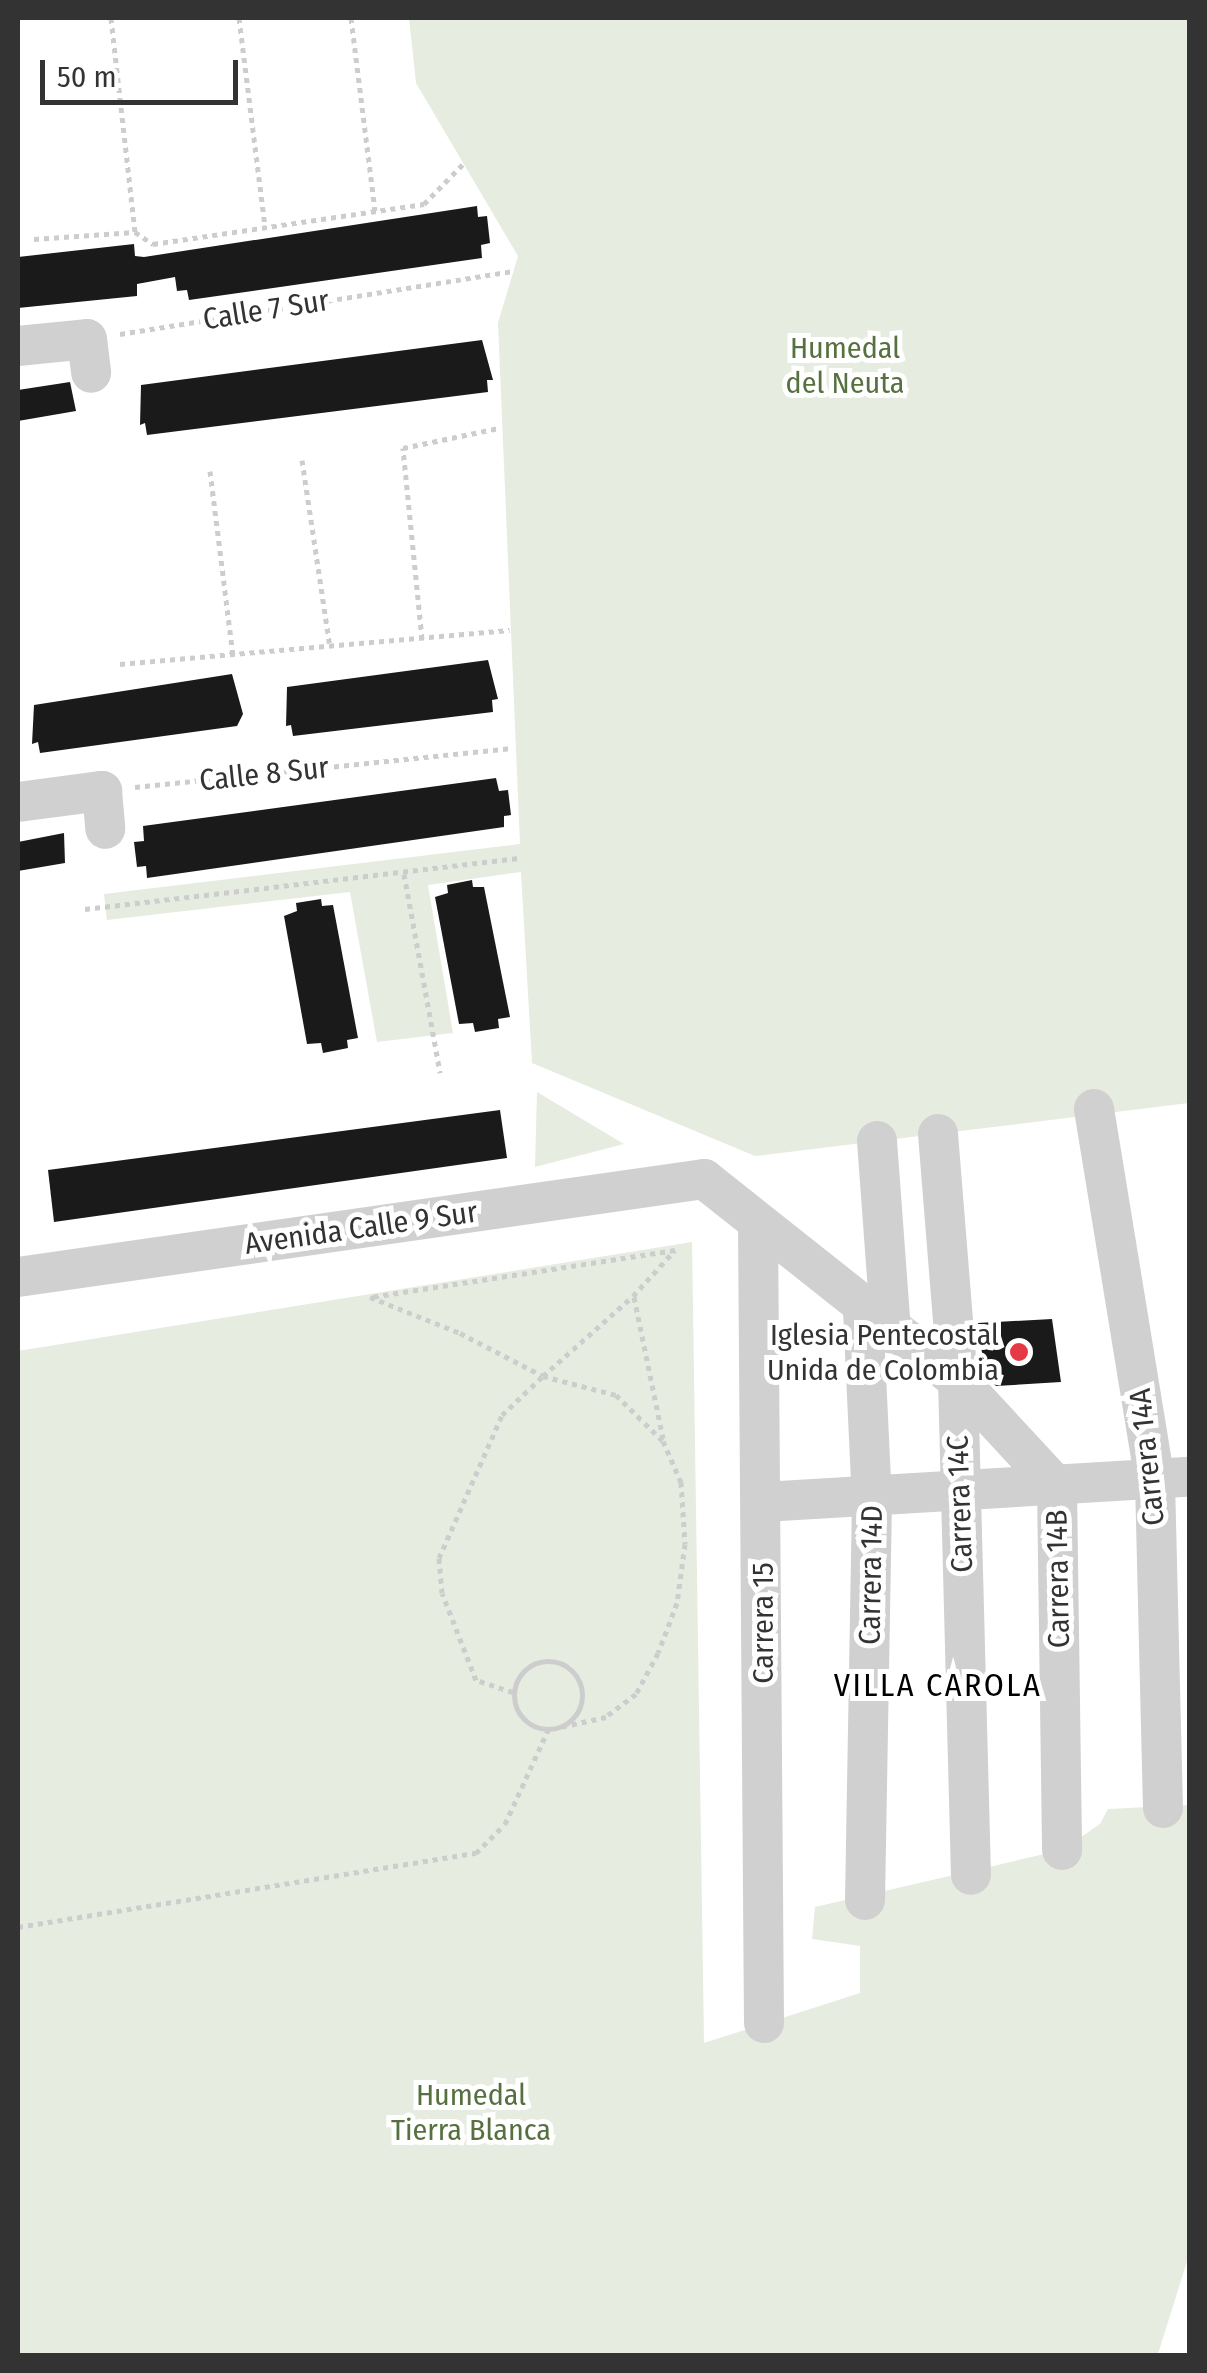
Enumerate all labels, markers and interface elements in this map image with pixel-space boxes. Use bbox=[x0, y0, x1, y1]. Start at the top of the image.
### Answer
scale bar bbox=[45, 40, 242, 102]
text: 50 m bbox=[57, 59, 117, 95]
street label: Calle 7 Sur bbox=[200, 282, 332, 338]
park label: Humedal del Neuta bbox=[786, 330, 904, 400]
street label: Calle 8 Sur bbox=[197, 749, 331, 799]
street label: Avenida Calle 9 Sur bbox=[242, 1194, 480, 1262]
place label: Iglesia Pentecostal Unida de Colombia bbox=[767, 1317, 999, 1388]
marker: Iglesia Pentecostal Unida de Colombia bbox=[1008, 1341, 1030, 1363]
street label: Carrera 14A bbox=[1122, 1387, 1172, 1527]
street label: Carrera 14C bbox=[940, 1435, 980, 1573]
street label: Carrera 14D bbox=[852, 1505, 890, 1645]
street label: Carrera 14B bbox=[1039, 1509, 1077, 1649]
street label: Carrera 15 bbox=[745, 1562, 781, 1684]
district label: VILLA CAROLA bbox=[834, 1666, 1042, 1704]
park label: Humedal Tierra Blanca bbox=[391, 2077, 551, 2148]

